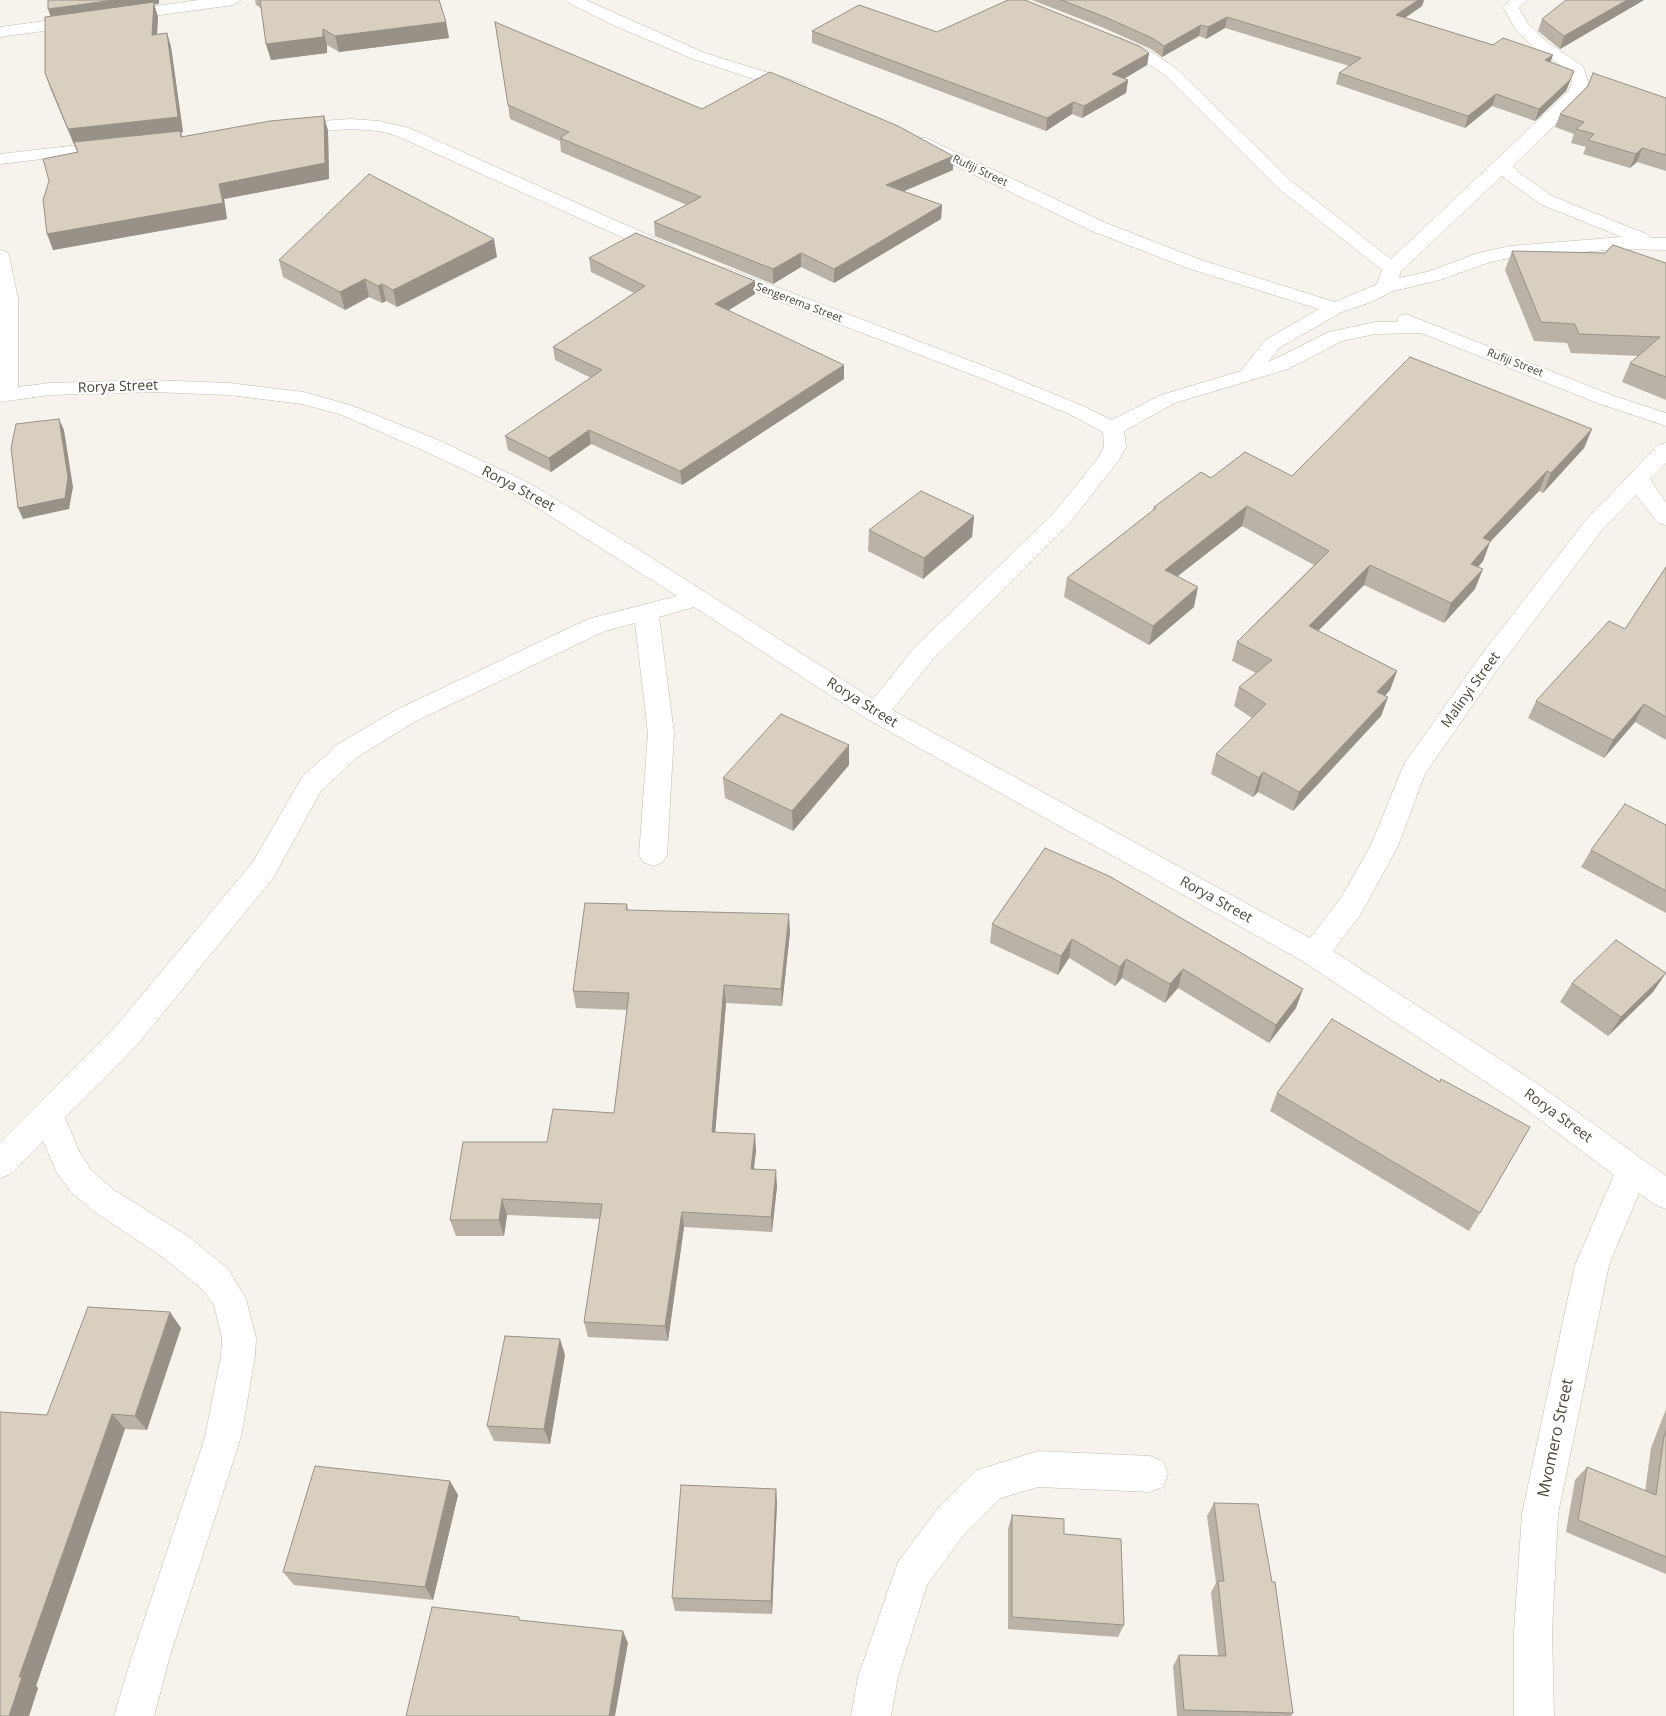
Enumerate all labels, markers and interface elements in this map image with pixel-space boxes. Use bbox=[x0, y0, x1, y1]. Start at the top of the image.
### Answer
street label: Rufiji Street bbox=[950, 153, 1010, 189]
street label: Sengerema Street bbox=[754, 280, 844, 326]
street label: Rufiji Street bbox=[1485, 346, 1545, 380]
street label: Rorya Street bbox=[78, 377, 158, 397]
street label: Rorya Street bbox=[479, 463, 557, 515]
street label: Malinyi Street bbox=[1438, 649, 1504, 731]
street label: Rorya Street bbox=[823, 675, 901, 731]
street label: Rorya Street bbox=[1177, 873, 1255, 927]
street label: Rorya Street bbox=[1521, 1086, 1595, 1146]
street label: Mvomero Street bbox=[1534, 1377, 1578, 1499]

